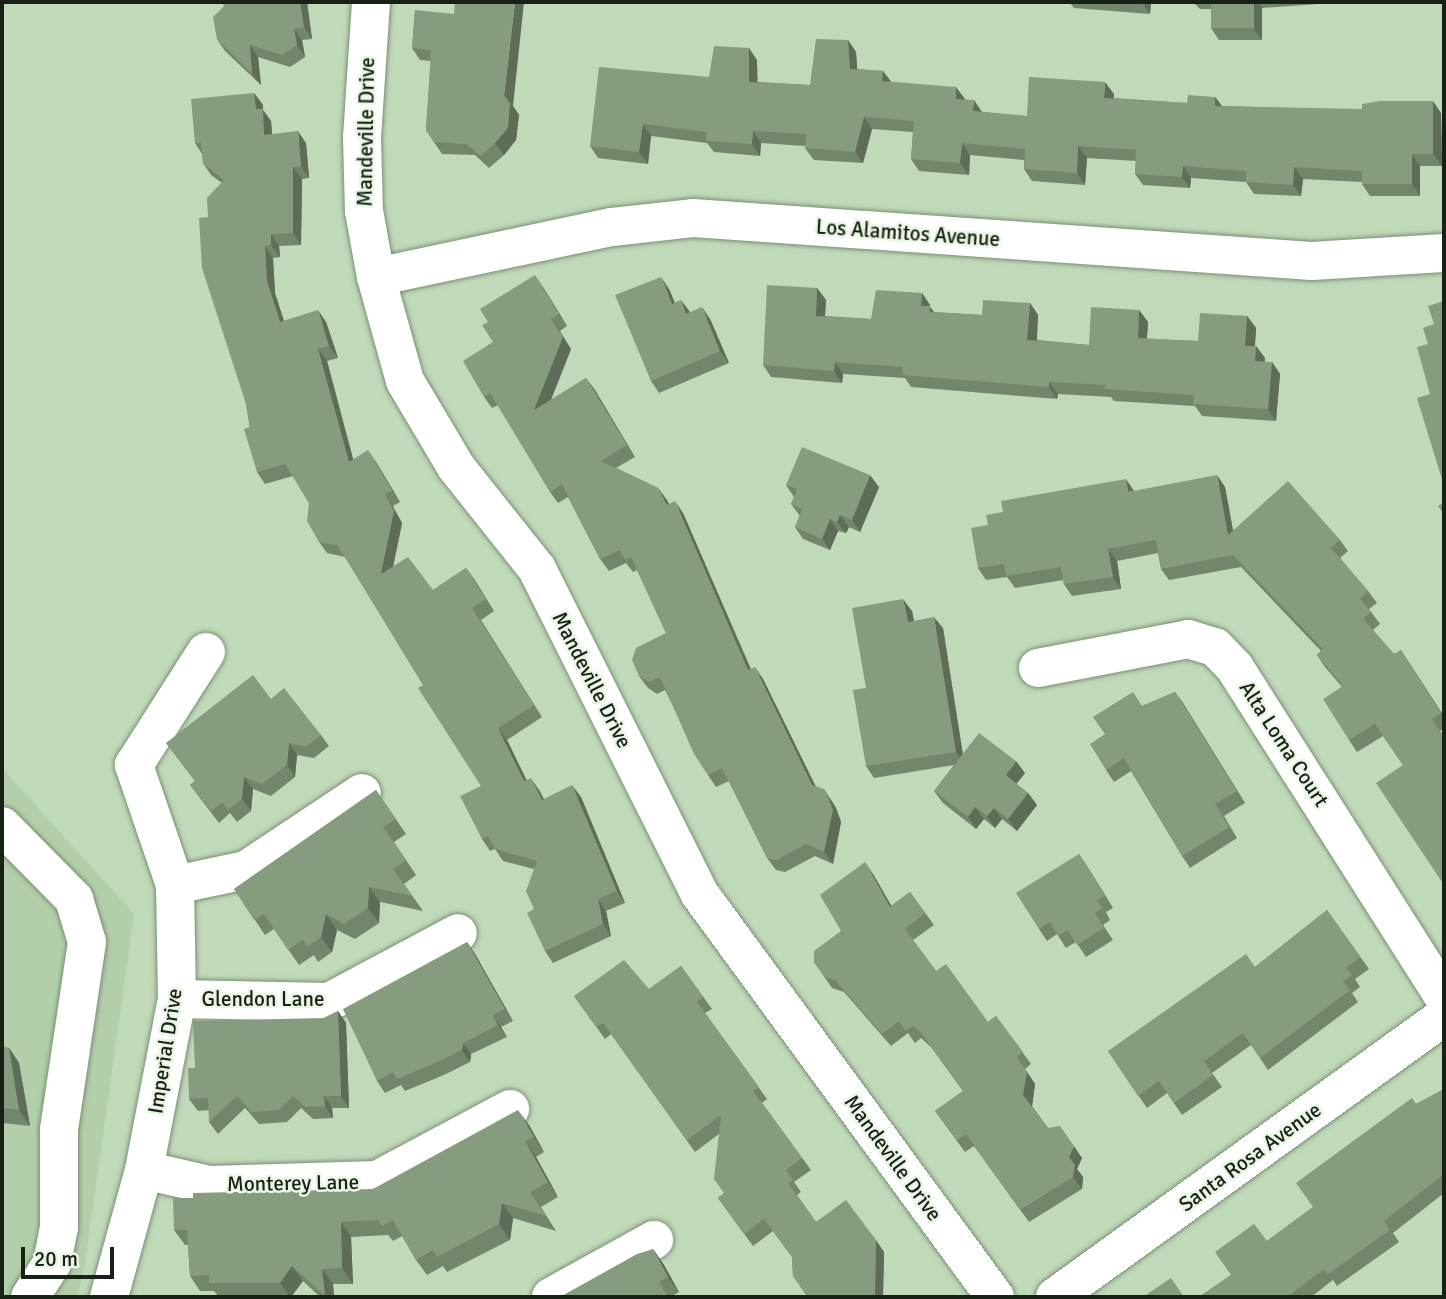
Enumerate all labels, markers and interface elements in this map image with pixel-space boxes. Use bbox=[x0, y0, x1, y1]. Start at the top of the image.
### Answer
street label: Mandeville Drive bbox=[352, 57, 380, 207]
street label: Los Alamitos Avenue bbox=[815, 214, 1001, 252]
street label: Mandeville Drive bbox=[547, 608, 637, 752]
street label: Alta Loma Court bbox=[1234, 676, 1334, 812]
street label: Imperial Drive bbox=[143, 986, 187, 1116]
street label: Glendon Lane bbox=[202, 986, 324, 1012]
street label: Mandeville Drive bbox=[839, 1090, 947, 1226]
street label: Santa Rosa Avenue bbox=[1174, 1097, 1326, 1217]
street label: Monterey Lane bbox=[227, 1169, 359, 1197]
scale bar bbox=[24, 1232, 117, 1276]
text: 20 m bbox=[34, 1246, 78, 1272]

